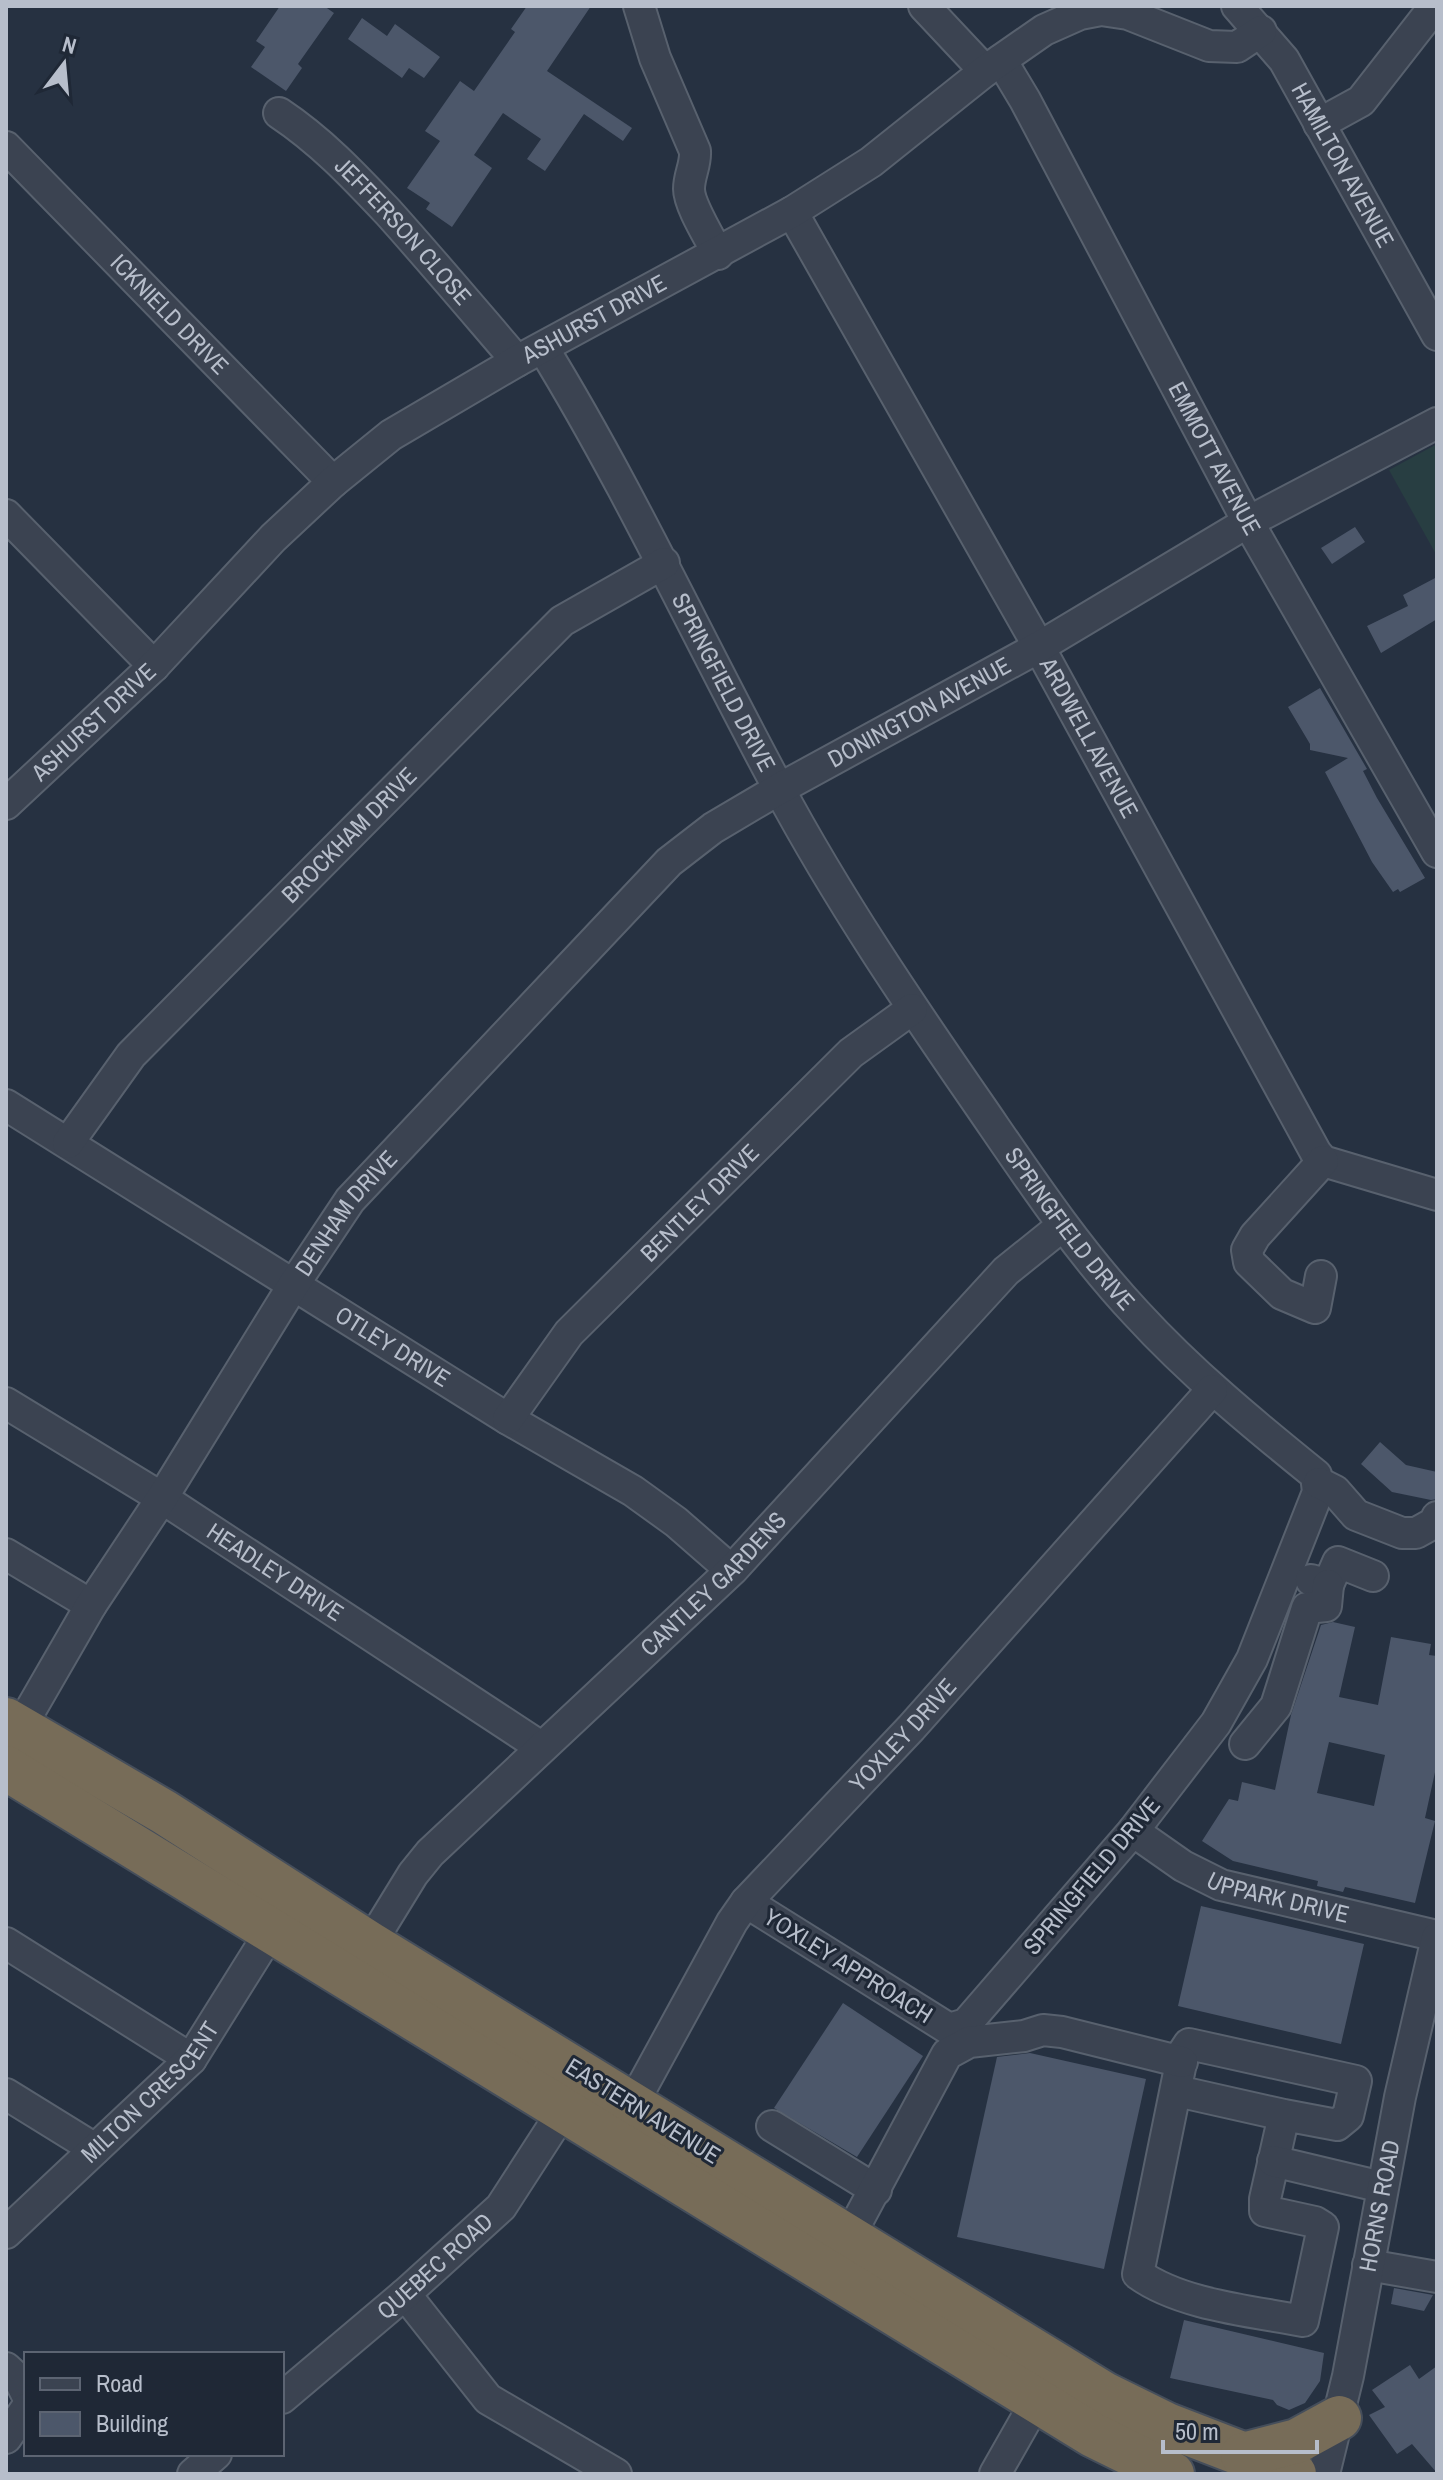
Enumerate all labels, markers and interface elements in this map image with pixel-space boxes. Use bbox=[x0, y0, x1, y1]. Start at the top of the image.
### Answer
north arrow bbox=[24, 24, 104, 104]
text: N bbox=[59, 29, 80, 61]
street label: HAMILTON AVENUE bbox=[1285, 77, 1402, 253]
street label: JEFFERSON CLOSE bbox=[328, 150, 479, 311]
street label: ICKNIELD DRIVE bbox=[104, 247, 236, 381]
street label: ASHURST DRIVE bbox=[515, 266, 672, 371]
street label: EMMOTT AVENUE bbox=[1162, 376, 1269, 540]
street label: SPRINGFIELD DRIVE bbox=[665, 587, 784, 777]
street label: DONINGTON AVENUE bbox=[822, 648, 1016, 774]
street label: ARDWELL AVENUE bbox=[1032, 651, 1147, 823]
street label: ASHURST DRIVE bbox=[23, 655, 162, 788]
street label: BROCKHAM DRIVE bbox=[274, 760, 423, 909]
street label: BENTLEY DRIVE bbox=[633, 1136, 766, 1268]
street label: SPRINGFIELD DRIVE bbox=[998, 1141, 1143, 1317]
street label: DENHAM DRIVE bbox=[287, 1143, 404, 1282]
street label: OTLEY DRIVE bbox=[330, 1298, 457, 1394]
street label: CANTLEY GARDENS bbox=[633, 1504, 793, 1663]
street label: HEADLEY DRIVE bbox=[201, 1515, 350, 1628]
street label: YOXLEY DRIVE bbox=[842, 1671, 963, 1798]
street label: SPRINGFIELD DRIVE bbox=[1016, 1790, 1167, 1961]
street label: UPPARK DRIVE bbox=[1202, 1863, 1353, 1930]
street label: YOXLEY APPROACH bbox=[758, 1900, 939, 2030]
street label: MILTON CRESCENT bbox=[74, 2015, 226, 2169]
street label: EASTERN AVENUE bbox=[560, 2050, 727, 2171]
street label: HORNS ROAD bbox=[1351, 2137, 1407, 2274]
street label: QUEBEC ROAD bbox=[370, 2205, 499, 2326]
legend bbox=[24, 2352, 284, 2456]
text: Road bbox=[96, 2367, 143, 2399]
scale bar bbox=[1163, 2404, 1317, 2454]
text: Building bbox=[96, 2407, 168, 2439]
text: 50 m bbox=[1175, 2415, 1219, 2447]

